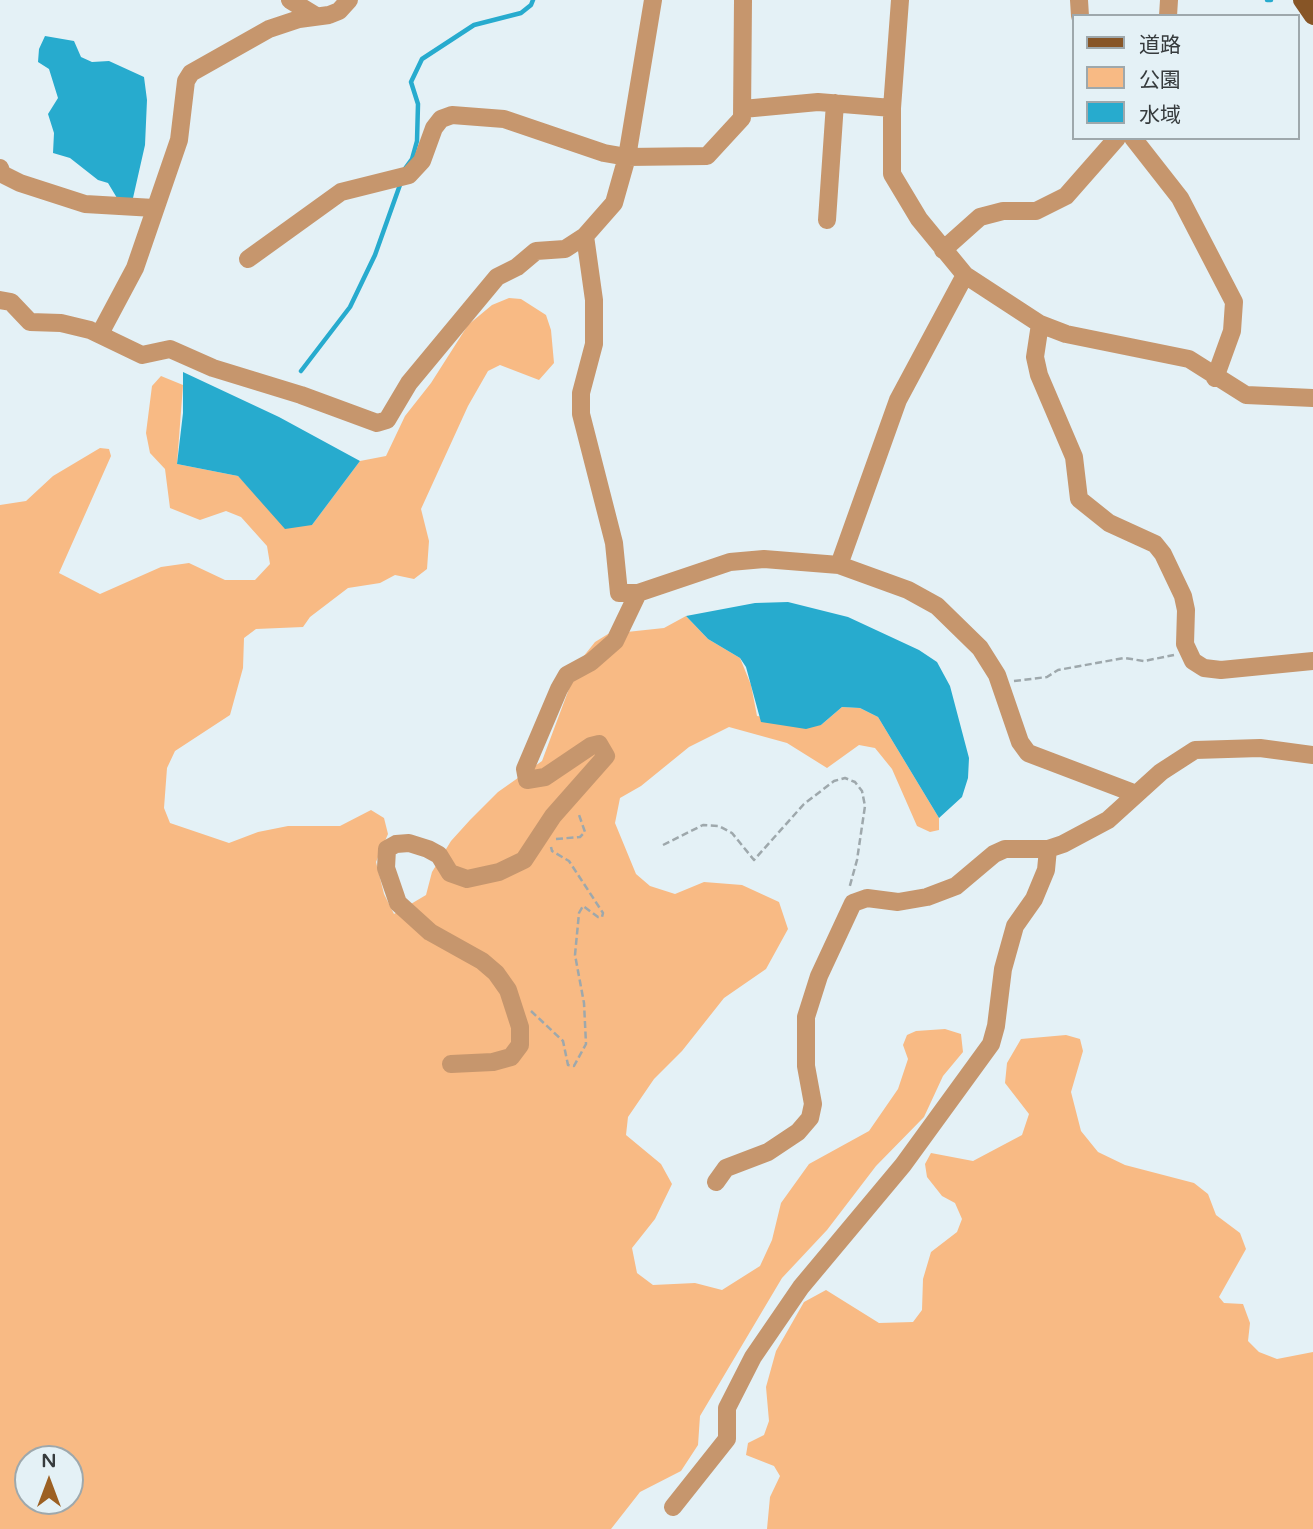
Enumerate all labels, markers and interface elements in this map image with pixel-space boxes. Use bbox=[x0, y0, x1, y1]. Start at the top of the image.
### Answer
legend bbox=[1072, 14, 1299, 140]
text: 道路 bbox=[1139, 33, 1181, 58]
text: 公園 bbox=[1139, 68, 1181, 93]
text: 水域 bbox=[1139, 103, 1181, 128]
north arrow bbox=[14, 1445, 84, 1515]
text: N bbox=[41, 1450, 57, 1472]

